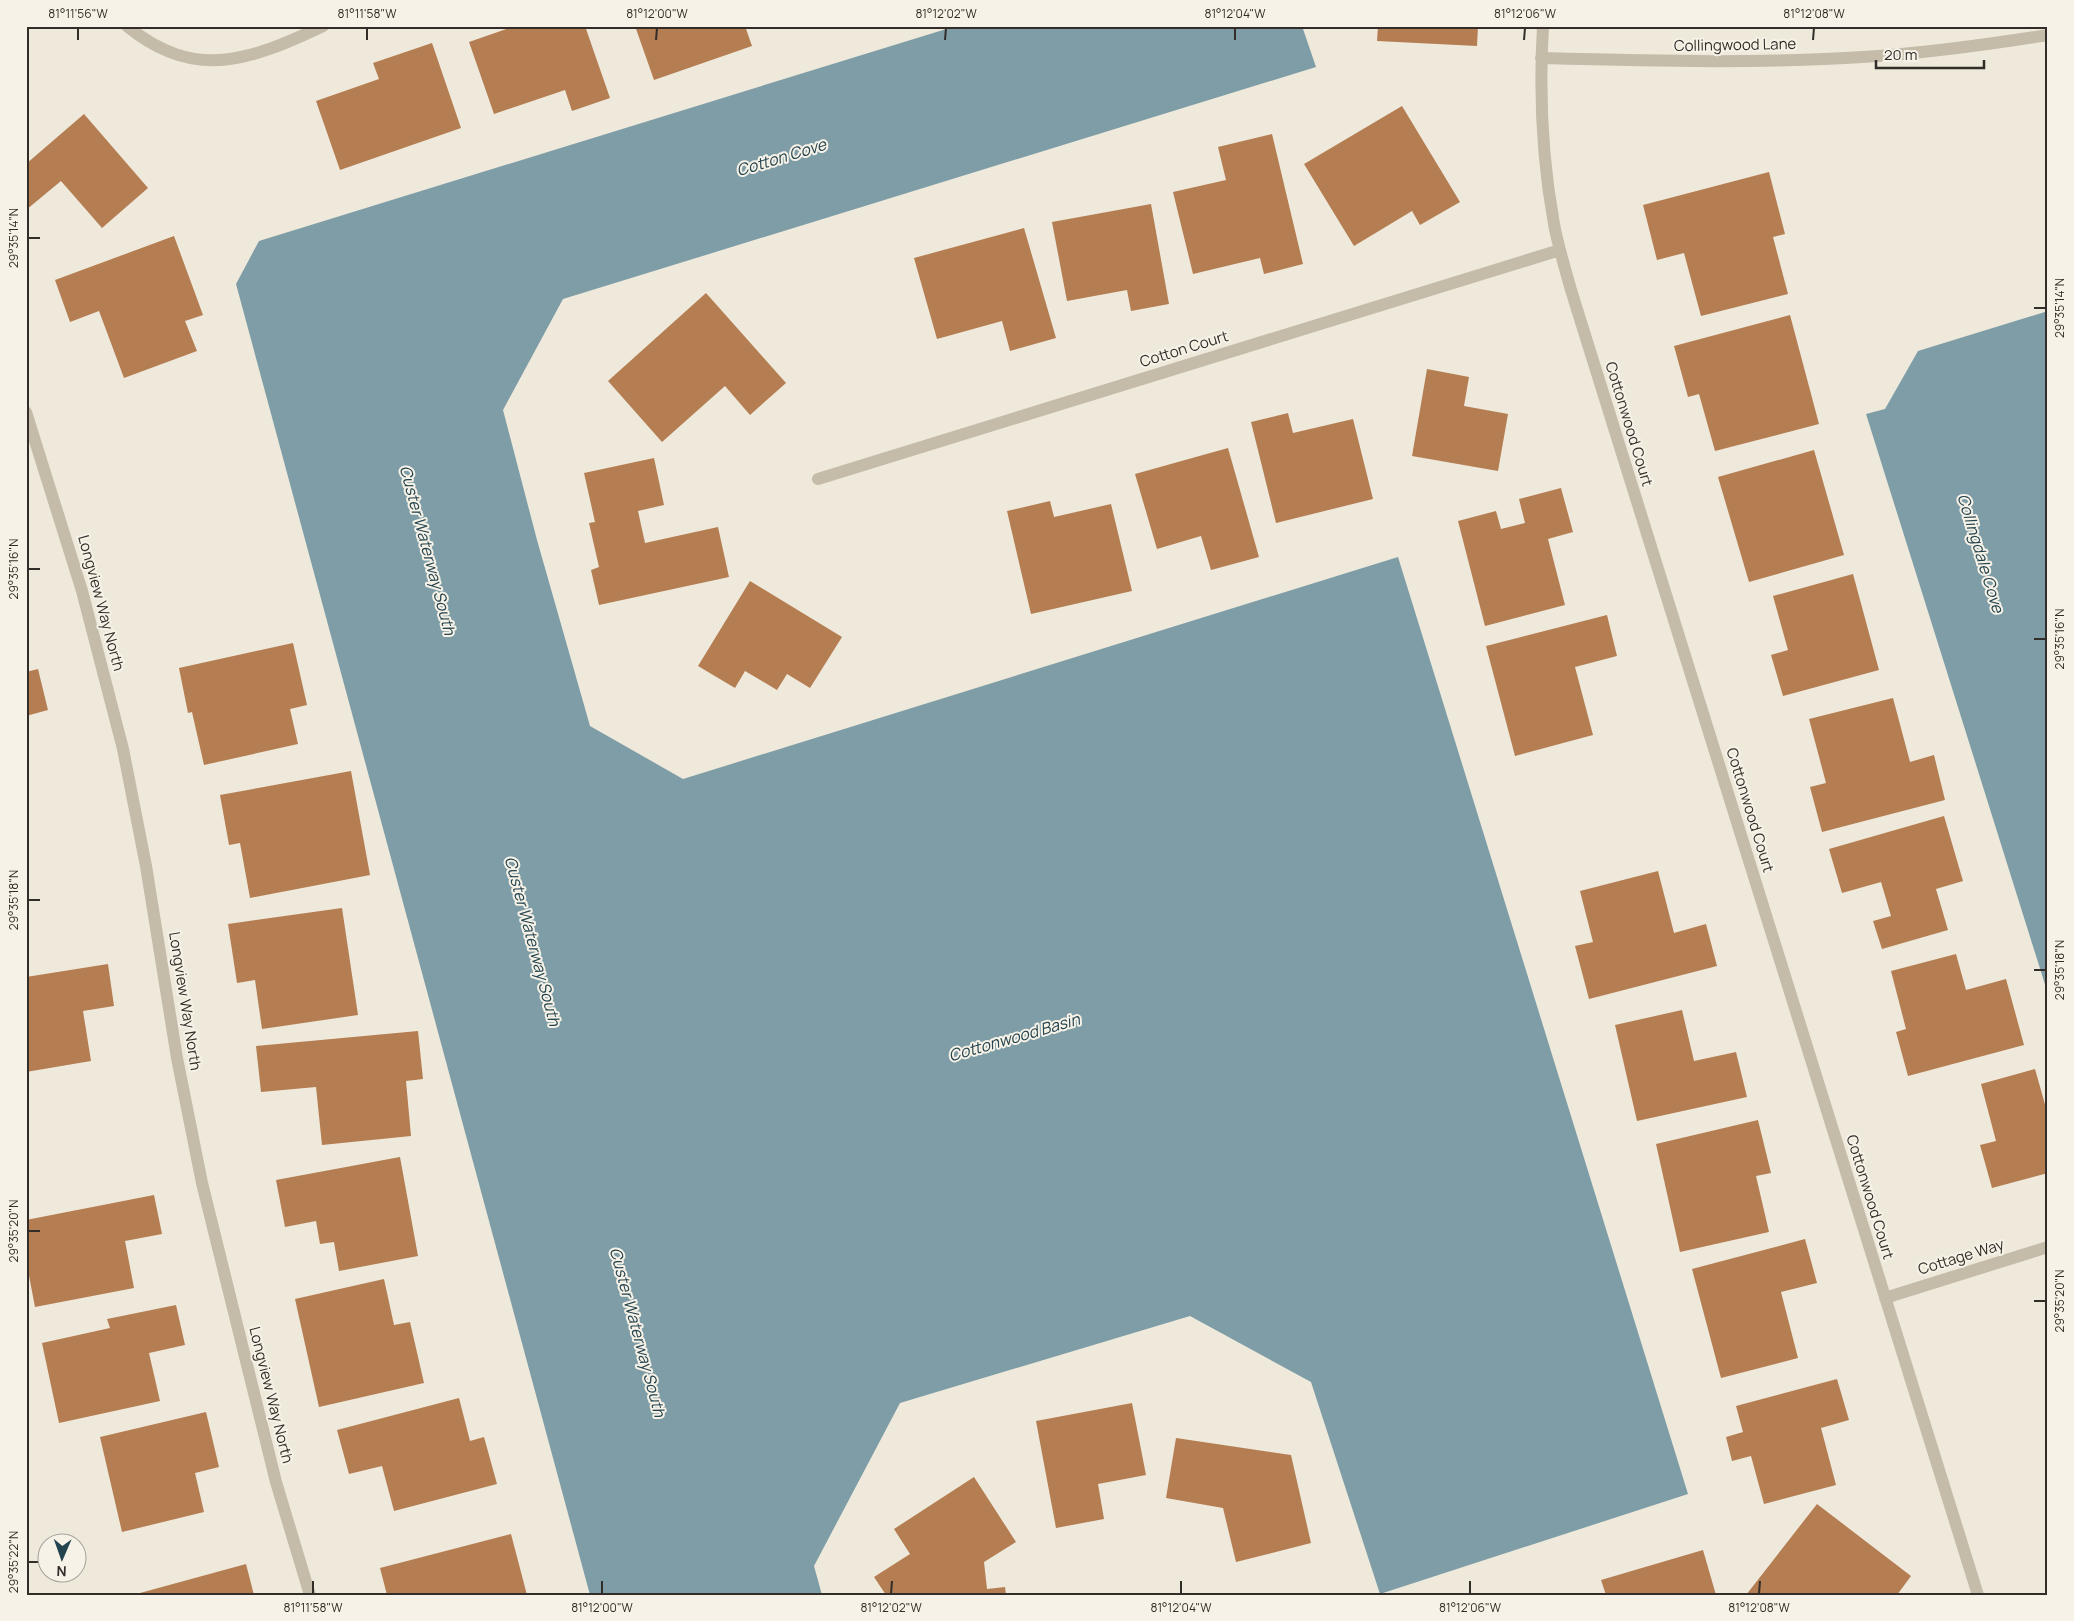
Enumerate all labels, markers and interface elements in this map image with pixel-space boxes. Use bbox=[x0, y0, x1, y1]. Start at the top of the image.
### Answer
text: 81°11'56"W bbox=[48, 5, 108, 22]
text: 81°11'58"W bbox=[338, 5, 397, 22]
text: 81°12'00"W bbox=[626, 5, 689, 22]
text: 81°12'02"W bbox=[915, 5, 977, 22]
text: 81°12'04"W bbox=[1204, 5, 1266, 22]
text: 81°12'06"W bbox=[1494, 5, 1557, 22]
text: 81°12'08"W bbox=[1783, 5, 1845, 22]
street label: Collingwood Lane bbox=[1674, 33, 1797, 56]
scale bar bbox=[1876, 38, 1984, 70]
text: 20 m bbox=[1884, 44, 1917, 65]
water label: Cotton Cove bbox=[733, 132, 830, 181]
text: 29°35'14"N bbox=[5, 208, 22, 268]
text: 29°35'14"N bbox=[2051, 278, 2068, 338]
street label: Cotton Court bbox=[1137, 325, 1231, 372]
street label: Cottonwood Court bbox=[1601, 359, 1658, 489]
water label: Custer Waterway South bbox=[395, 463, 461, 638]
water label: Collingdale Cove bbox=[1952, 491, 2010, 617]
street label: Longview Way North bbox=[73, 533, 130, 673]
text: 29°35'16"N bbox=[5, 539, 22, 599]
text: 29°35'16"N bbox=[2051, 609, 2068, 669]
street label: Cottonwood Court bbox=[1722, 745, 1779, 875]
water label: Custer Waterway South bbox=[500, 854, 566, 1029]
text: 29°35'18"N bbox=[5, 870, 22, 930]
street label: Longview Way North bbox=[164, 930, 207, 1072]
text: 29°35'18"N bbox=[2051, 940, 2068, 1000]
water label: Cottonwood Basin bbox=[946, 1008, 1083, 1066]
street label: Cottonwood Court bbox=[1842, 1132, 1899, 1262]
text: 29°35'20"N bbox=[5, 1200, 22, 1262]
street label: Cottage Way bbox=[1915, 1233, 2006, 1280]
water label: Custer Waterway South bbox=[605, 1245, 671, 1420]
text: 29°35'20"N bbox=[2051, 1270, 2068, 1332]
street label: Longview Way North bbox=[244, 1324, 299, 1465]
text: 29°35'22"N bbox=[5, 1531, 22, 1593]
north arrow bbox=[38, 1534, 88, 1584]
text: N bbox=[56, 1562, 67, 1581]
text: 81°11'58"W bbox=[284, 1599, 343, 1616]
text: 81°12'00"W bbox=[571, 1599, 634, 1616]
text: 81°12'02"W bbox=[860, 1599, 922, 1616]
text: 81°12'04"W bbox=[1150, 1599, 1212, 1616]
text: 81°12'06"W bbox=[1439, 1599, 1502, 1616]
text: 81°12'08"W bbox=[1728, 1599, 1790, 1616]

